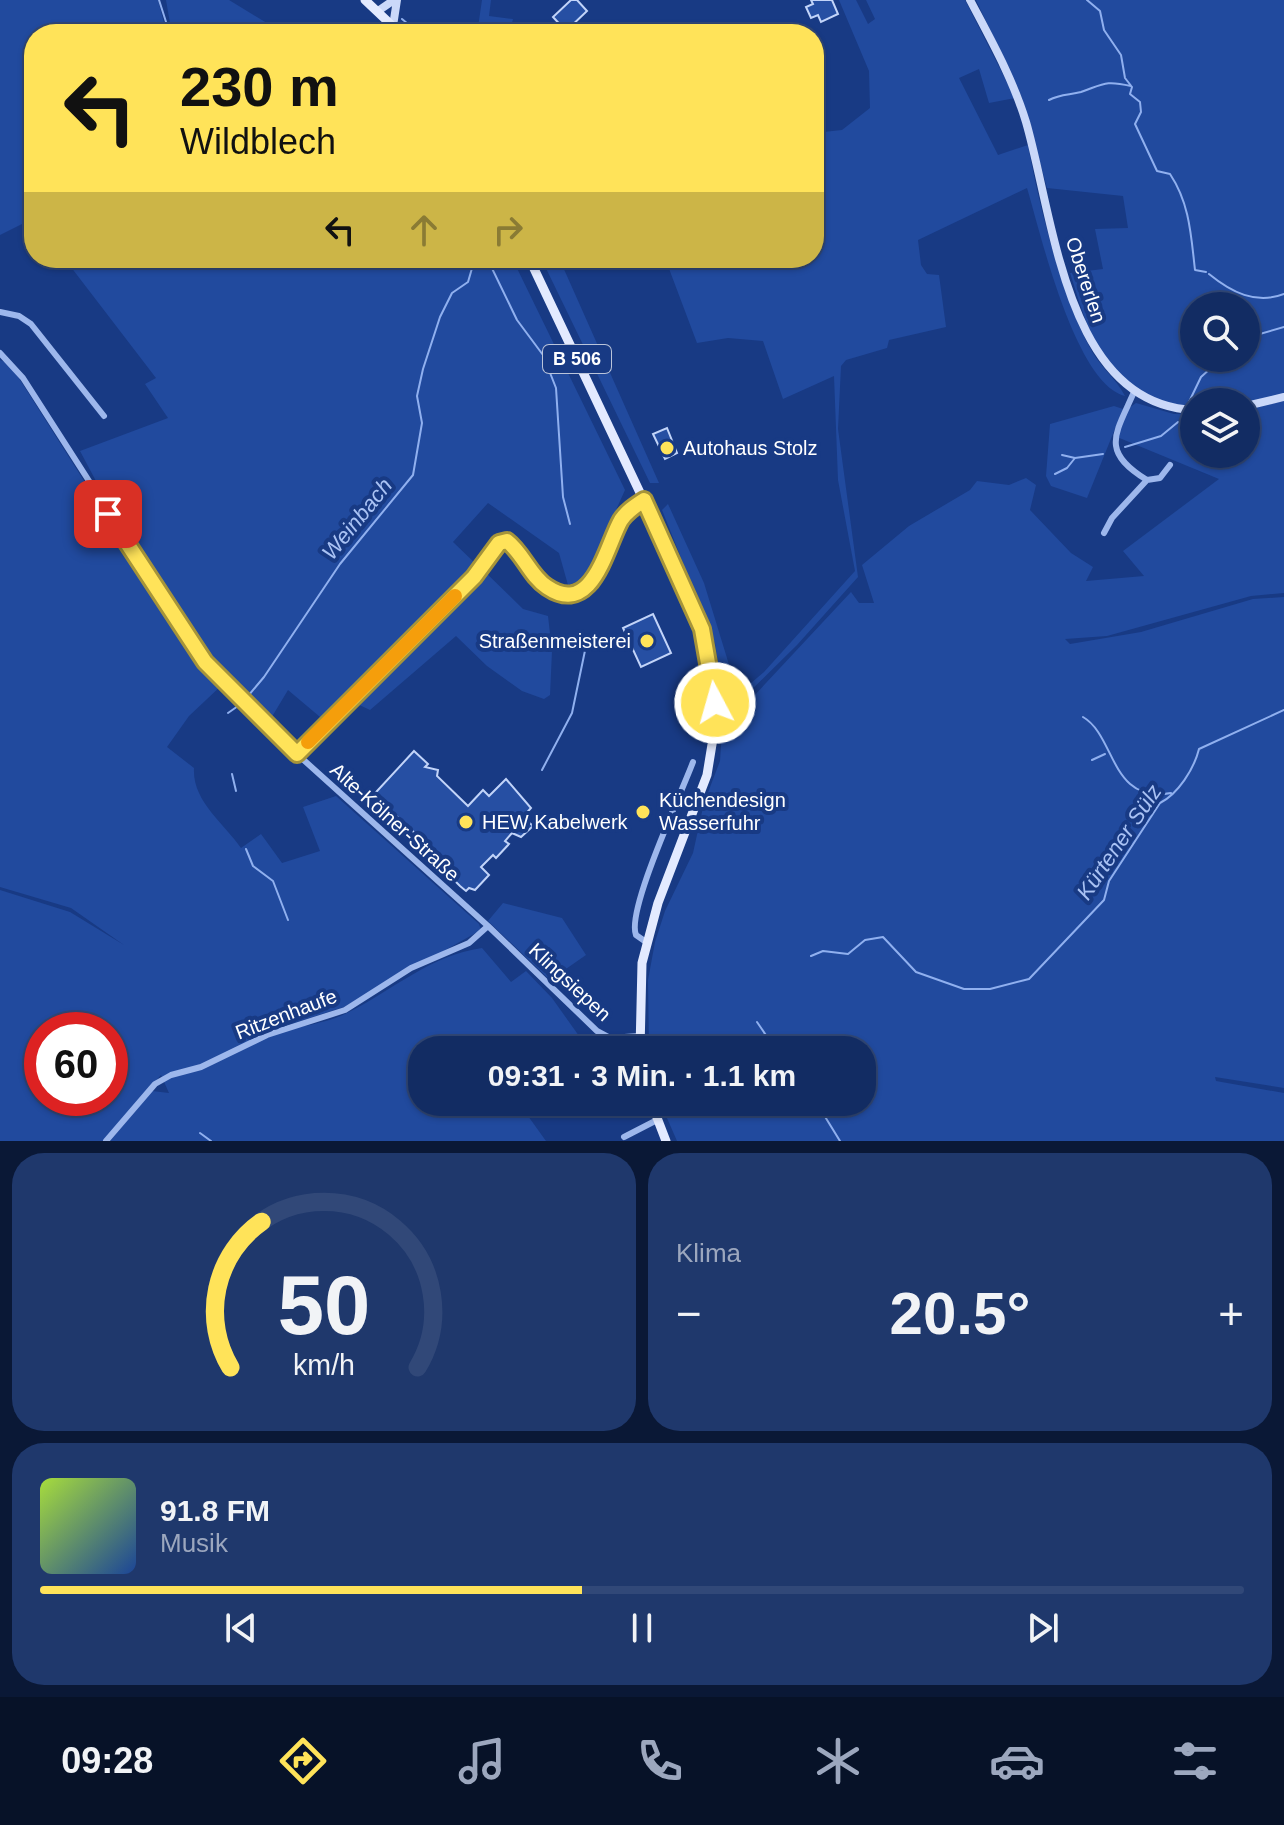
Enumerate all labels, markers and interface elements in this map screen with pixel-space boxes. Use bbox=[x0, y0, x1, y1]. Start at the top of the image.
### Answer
text: 230 m bbox=[180, 55, 339, 118]
icon: left bbox=[48, 56, 152, 160]
text: Wildblech bbox=[180, 121, 336, 162]
icon: left bbox=[318, 208, 362, 252]
icon: ahead bbox=[402, 208, 446, 252]
icon: right bbox=[486, 208, 530, 252]
street label: Obererlen bbox=[1062, 234, 1110, 326]
map controls bbox=[1180, 292, 1260, 468]
button: search bbox=[1180, 292, 1260, 372]
road number: B 506 bbox=[543, 345, 611, 373]
button: layers bbox=[1180, 388, 1260, 468]
place label: Autohaus Stolz bbox=[683, 437, 818, 459]
marker: Autohaus Stolz bbox=[658, 439, 676, 457]
water label: Weinbach bbox=[317, 473, 397, 565]
pin bbox=[74, 480, 142, 548]
icon: arrive bbox=[86, 492, 130, 536]
place label: Straßenmeisterei bbox=[479, 630, 631, 652]
marker: Straßenmeisterei bbox=[638, 632, 656, 650]
position arrow bbox=[673, 661, 757, 745]
street label: Alte-Kölner-Straße bbox=[326, 758, 464, 886]
water label: Kürtener Sülz bbox=[1071, 780, 1167, 904]
place label: Küchendesign Wasserfuhr bbox=[659, 789, 786, 834]
marker: Küchendesign Wasserfuhr bbox=[634, 803, 652, 821]
place label: HEW Kabelwerk bbox=[482, 811, 629, 833]
marker: HEW Kabelwerk bbox=[457, 813, 475, 831]
street label: Klingsiepen bbox=[525, 939, 615, 1025]
street label: Ritzenhaufe bbox=[232, 985, 340, 1043]
speed limit sign: 60 bbox=[24, 1012, 128, 1116]
text: 09:31 · 3 Min. · 1.1 km bbox=[488, 1059, 796, 1092]
text: Klima bbox=[676, 1238, 741, 1268]
text: 50 bbox=[278, 1259, 370, 1352]
text: 20.5° bbox=[890, 1280, 1030, 1347]
text: − bbox=[676, 1289, 702, 1338]
text: + bbox=[1218, 1289, 1244, 1338]
text: km/h bbox=[293, 1349, 355, 1381]
text: 91.8 FM bbox=[160, 1494, 270, 1527]
text: Musik bbox=[160, 1528, 228, 1558]
icon: previous bbox=[219, 1606, 263, 1650]
icon: pause bbox=[620, 1606, 664, 1650]
icon: next bbox=[1021, 1606, 1065, 1650]
icon: directions bbox=[275, 1733, 331, 1789]
icon: music bbox=[454, 1733, 510, 1789]
icon: phone bbox=[632, 1733, 688, 1789]
icon: climate bbox=[810, 1733, 866, 1789]
icon: car bbox=[989, 1733, 1045, 1789]
icon: filters bbox=[1167, 1733, 1223, 1789]
text: 09:28 bbox=[61, 1740, 153, 1781]

